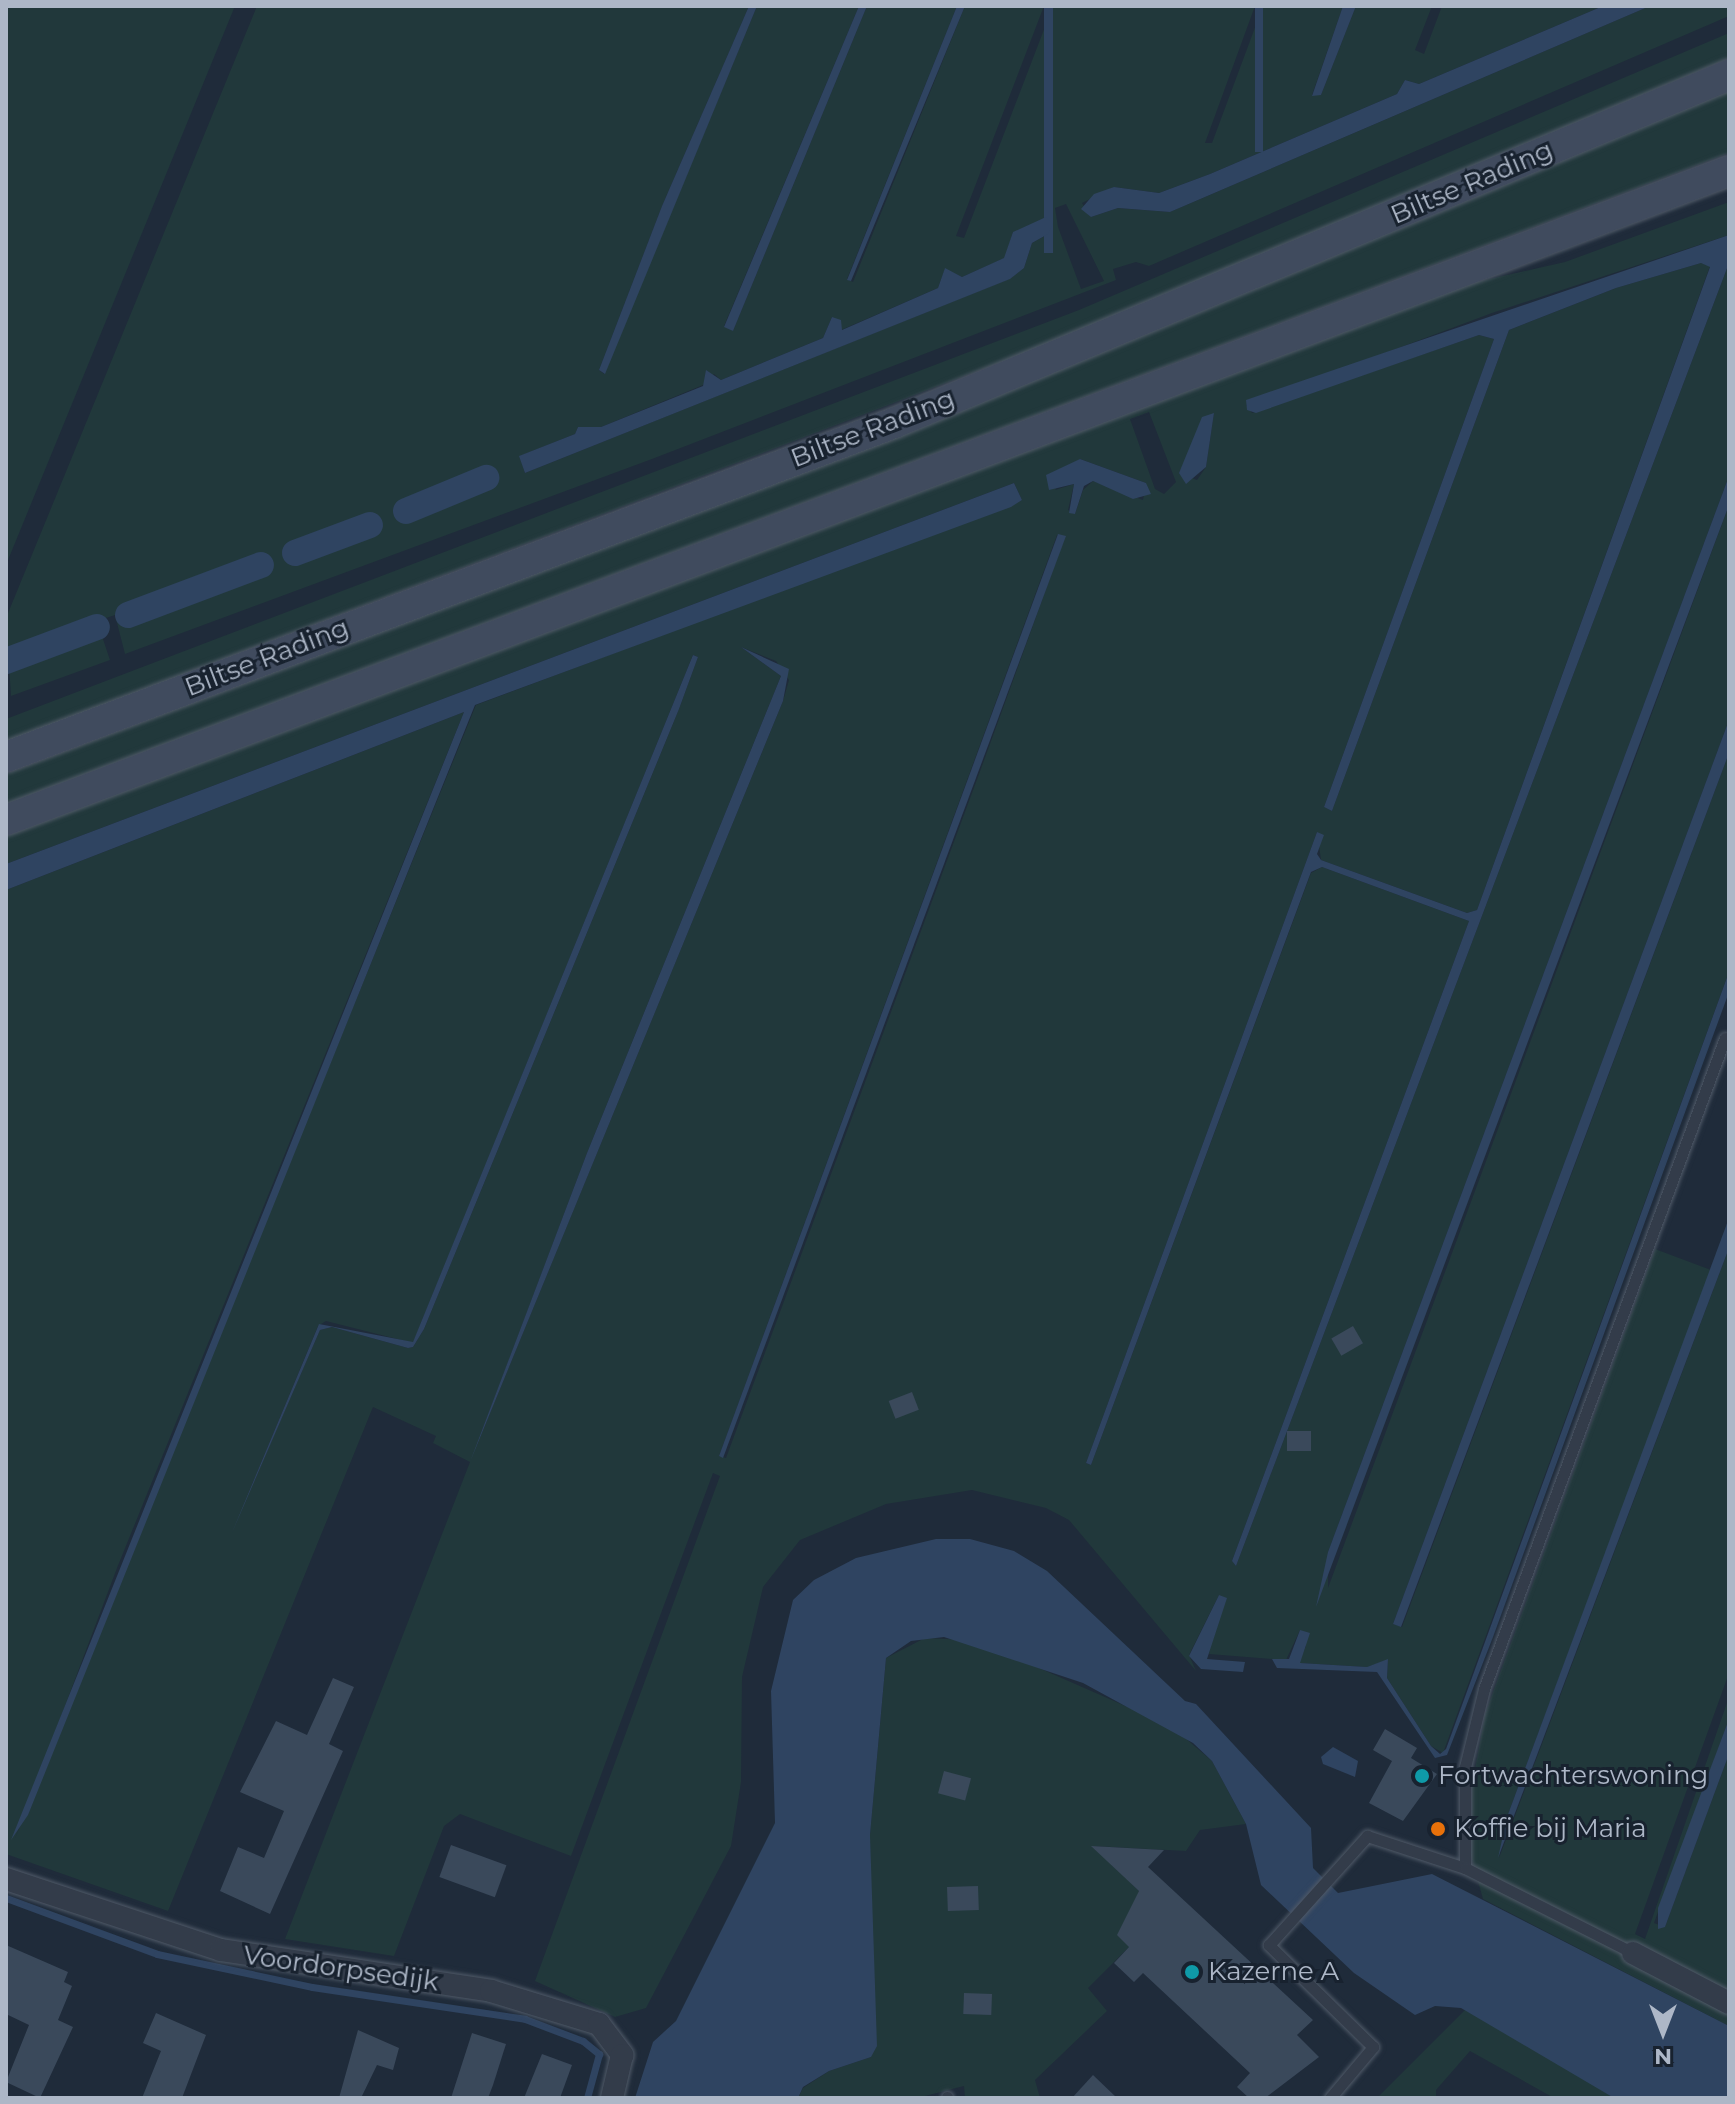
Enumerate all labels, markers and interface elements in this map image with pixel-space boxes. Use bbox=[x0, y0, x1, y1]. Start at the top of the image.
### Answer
street label: Biltse Rading bbox=[1386, 135, 1558, 231]
street label: Biltse Rading bbox=[787, 383, 959, 475]
street label: Biltse Rading bbox=[181, 612, 353, 704]
place label: Fortwachterswoning bbox=[1438, 1760, 1708, 1792]
marker: Fortwachterswoning bbox=[1413, 1767, 1431, 1785]
place label: Koffie bij Maria bbox=[1454, 1813, 1647, 1845]
marker: Koffie bij Maria bbox=[1429, 1820, 1447, 1838]
street label: Voordorpsedijk bbox=[241, 1940, 441, 1998]
place label: Kazerne A bbox=[1208, 1956, 1339, 1988]
marker: Kazerne A bbox=[1183, 1963, 1201, 1981]
north arrow bbox=[1623, 1992, 1703, 2072]
text: N bbox=[1654, 2043, 1672, 2070]

